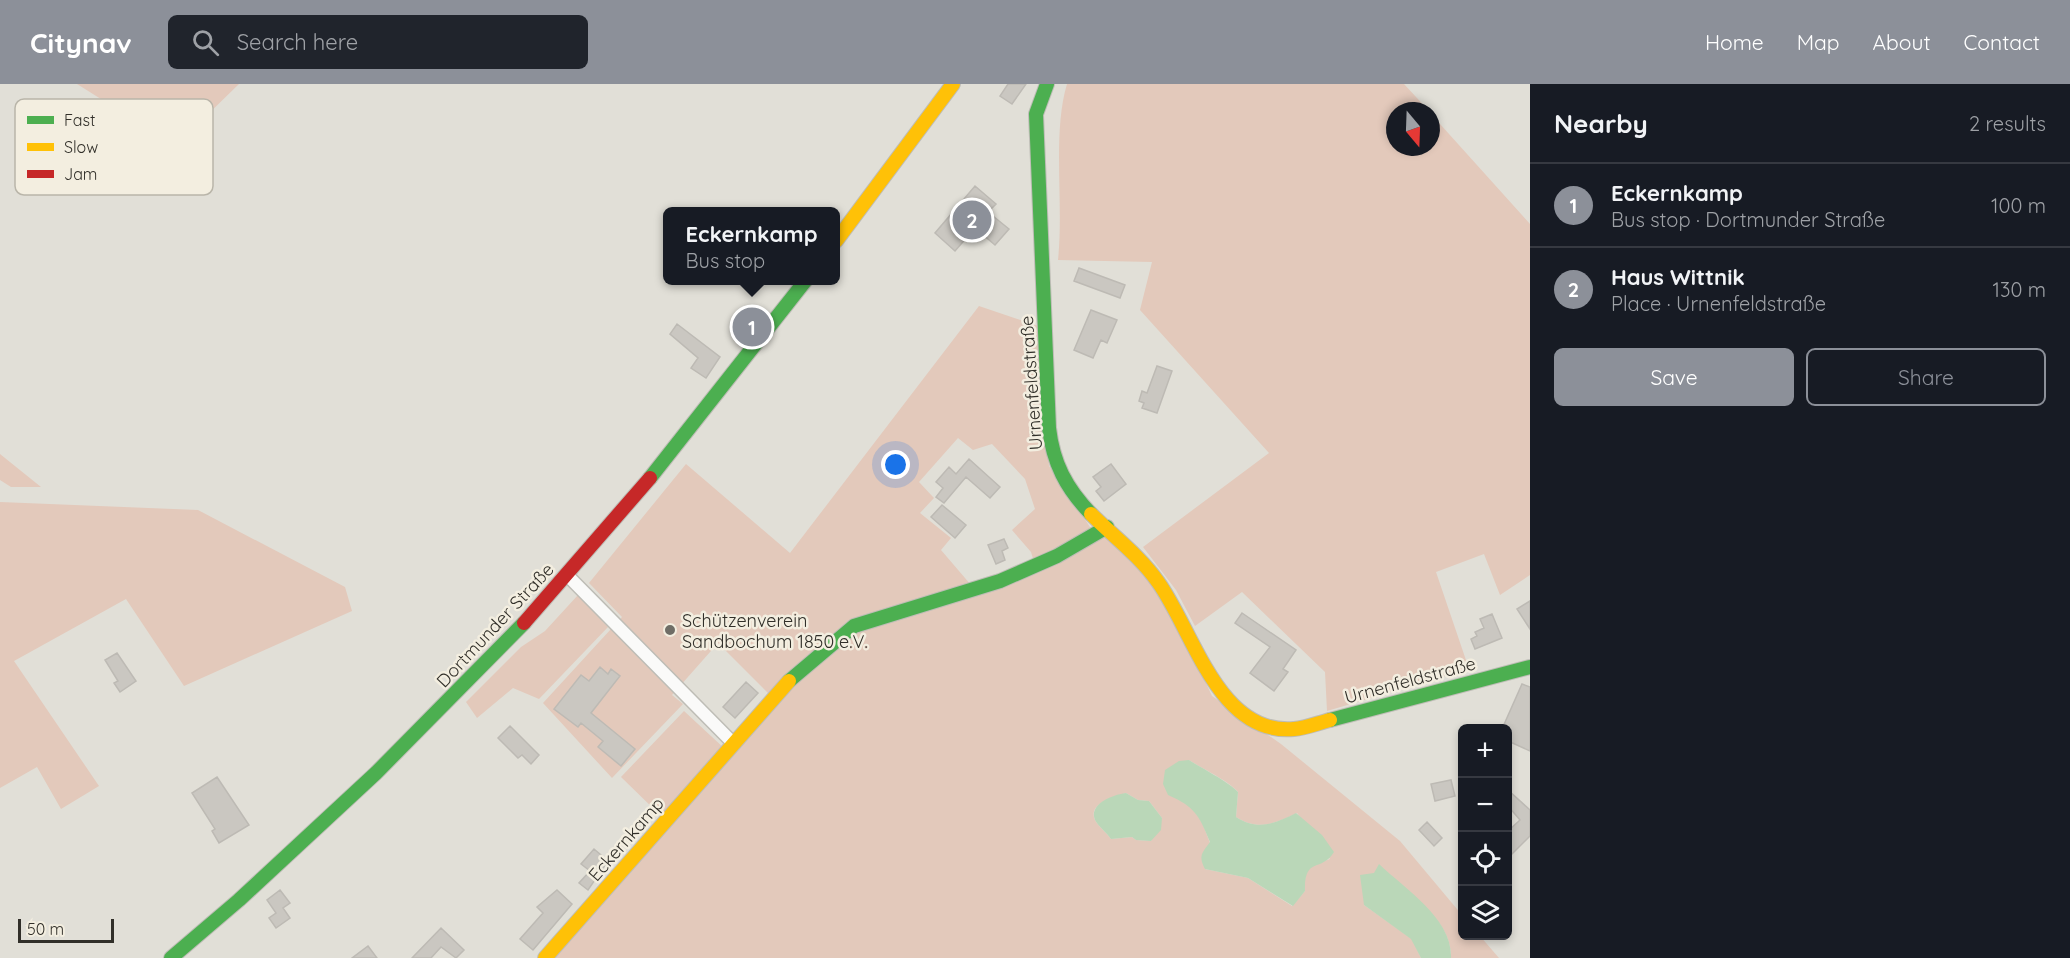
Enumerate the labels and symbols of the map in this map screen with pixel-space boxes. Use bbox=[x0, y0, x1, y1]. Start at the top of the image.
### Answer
legend bbox=[15, 99, 213, 195]
north arrow bbox=[1386, 102, 1440, 156]
text: Fast bbox=[64, 110, 95, 130]
text: Slow bbox=[64, 137, 98, 157]
text: Jam bbox=[64, 164, 97, 184]
pin: 2 bbox=[952, 198, 992, 242]
pin: 1 bbox=[732, 304, 771, 350]
street label: Urnenfeldstraße bbox=[1015, 315, 1047, 451]
your location bbox=[881, 450, 910, 479]
street label: Dortmunder Straße bbox=[431, 558, 559, 692]
place label: Schützenverein Sandbochum 1850 e.V. bbox=[682, 609, 868, 653]
marker: Schützenverein Sandbochum 1850 e.V. bbox=[663, 623, 677, 637]
street label: Urnenfeldstraße bbox=[1342, 651, 1478, 709]
street label: Eckernkamp bbox=[583, 792, 669, 886]
scale bar bbox=[18, 916, 114, 944]

